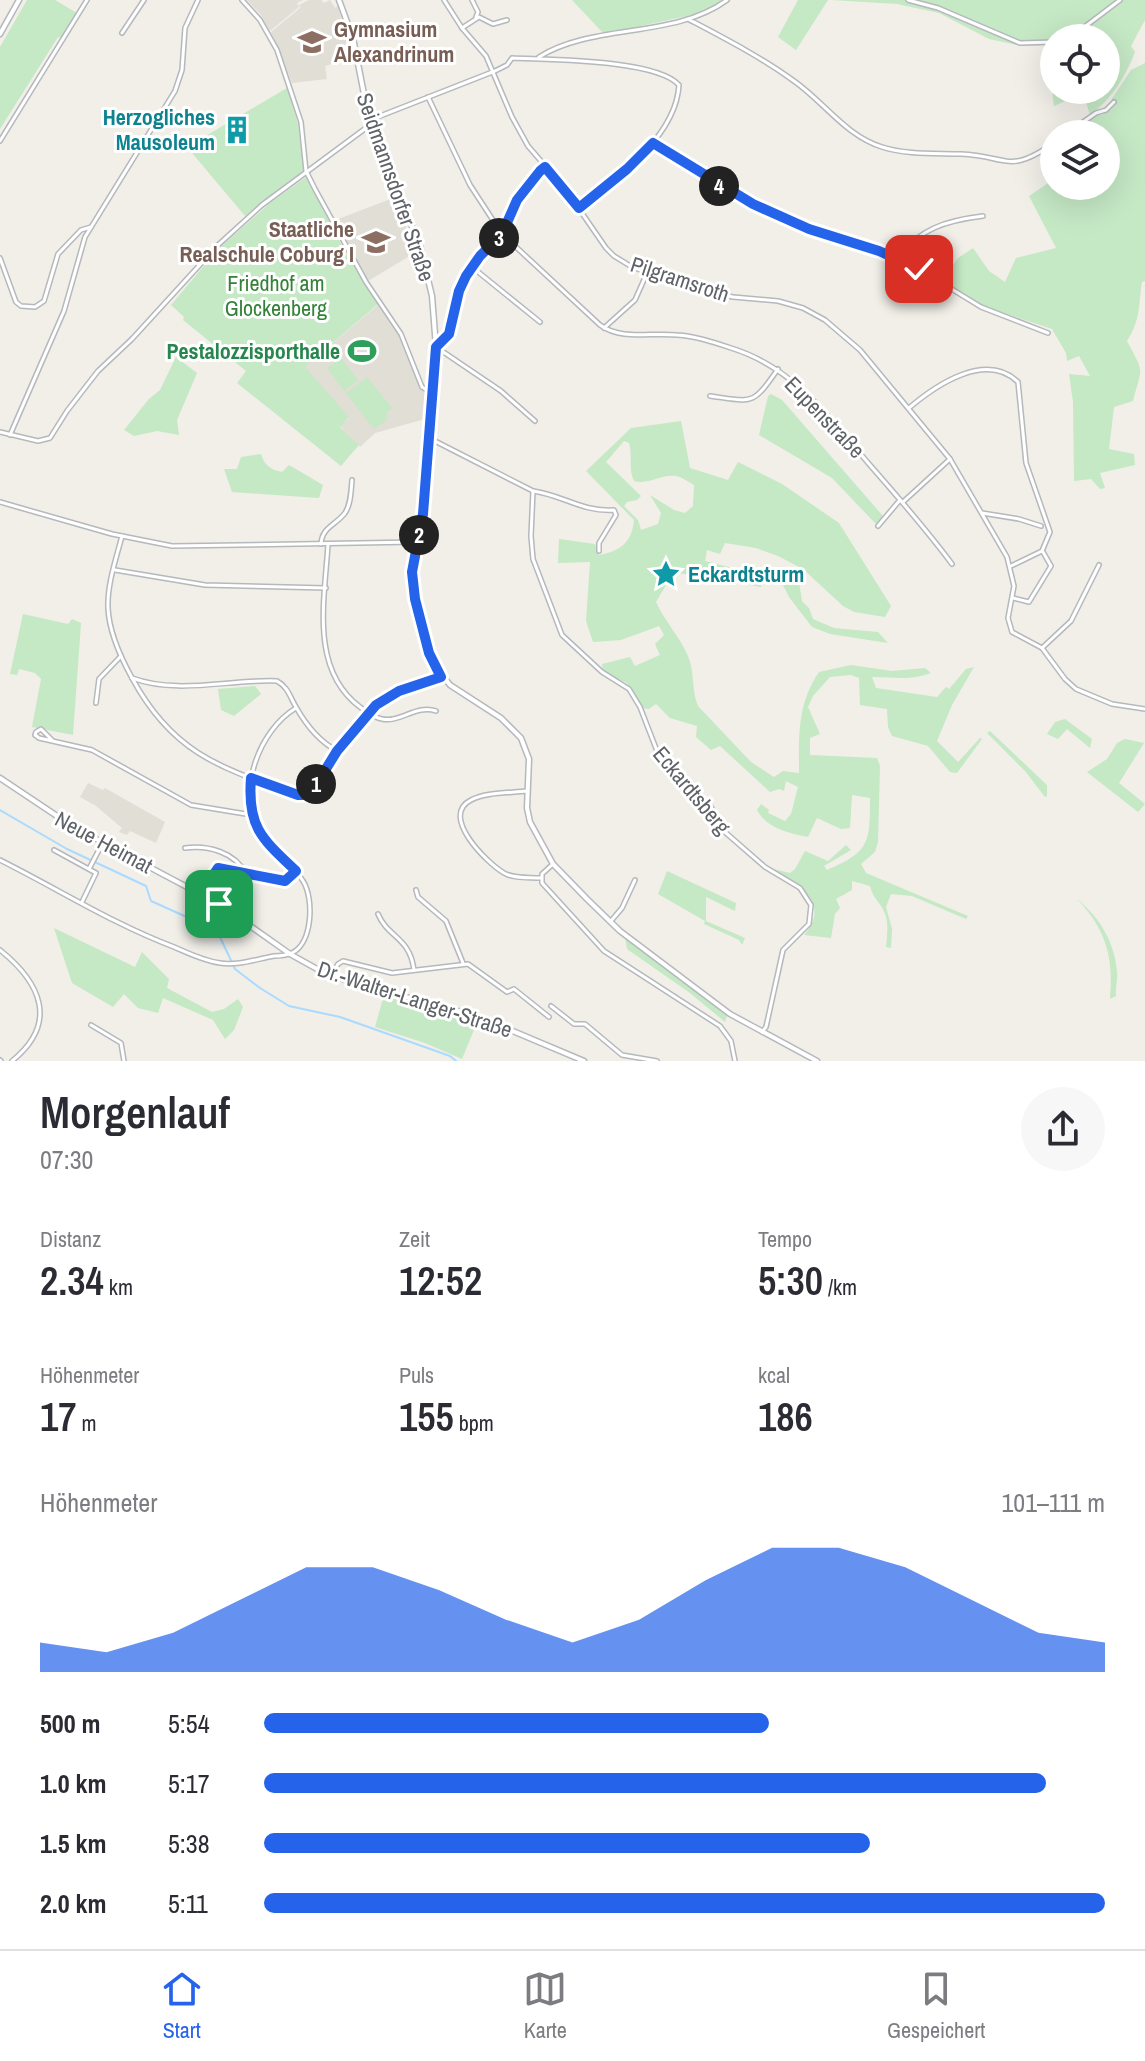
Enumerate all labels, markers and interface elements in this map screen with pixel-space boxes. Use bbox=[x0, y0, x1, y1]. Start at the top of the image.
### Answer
place label: Gymnasium Alexandrinum bbox=[334, 14, 454, 69]
map controls bbox=[1040, 24, 1120, 200]
button: locate bbox=[1040, 24, 1120, 104]
school or university icon: Gymnasium Alexandrinum bbox=[297, 27, 327, 57]
street label: Seidmannsdorfer Straße bbox=[350, 89, 442, 285]
place label: Herzogliches Mausoleum bbox=[103, 102, 215, 157]
building icon: Herzogliches Mausoleum bbox=[222, 115, 252, 145]
button: layers bbox=[1040, 120, 1120, 200]
pin: 4 bbox=[699, 166, 739, 206]
text: 4 bbox=[714, 171, 724, 201]
place label: Staatliche Realschule Coburg I bbox=[180, 214, 354, 269]
pin: 3 bbox=[479, 218, 519, 258]
text: 3 bbox=[494, 223, 504, 253]
school or university icon: Staatliche Realschule Coburg I bbox=[361, 227, 391, 257]
pin bbox=[885, 235, 953, 303]
icon: check bbox=[897, 247, 941, 291]
street label: Pilgramsroth bbox=[627, 249, 733, 309]
park label: Friedhof am Glockenberg bbox=[225, 268, 327, 323]
place label: Pestalozzisporthalle bbox=[167, 336, 340, 366]
sports icon: Pestalozzisporthalle bbox=[347, 336, 377, 366]
street label: Eupenstraße bbox=[778, 369, 872, 465]
pin: 2 bbox=[399, 515, 439, 555]
text: 2 bbox=[414, 520, 424, 550]
place icon: Eckardtsturm bbox=[651, 559, 681, 589]
place label: Eckardtsturm bbox=[688, 559, 804, 589]
street label: Eckardtsberg bbox=[646, 740, 738, 840]
pin: 1 bbox=[296, 764, 336, 804]
text: 1 bbox=[311, 769, 321, 799]
street label: Neue Heimat bbox=[50, 804, 158, 880]
pin bbox=[185, 870, 253, 938]
icon: arrive bbox=[197, 882, 241, 926]
street label: Dr.-Walter-Langer-Straße bbox=[314, 953, 516, 1045]
text: Morgenlauf bbox=[40, 1082, 230, 1142]
button: share bbox=[1021, 1087, 1105, 1171]
text: 07:30 bbox=[40, 1142, 93, 1177]
text: Distanz bbox=[40, 1224, 101, 1254]
text: Zeit bbox=[399, 1224, 430, 1254]
text: Tempo bbox=[758, 1224, 812, 1254]
text: 2.34 bbox=[40, 1254, 104, 1307]
text: 12:52 bbox=[399, 1254, 482, 1307]
text: 5:30 bbox=[758, 1254, 823, 1307]
text: km bbox=[104, 1272, 133, 1302]
text: /km bbox=[823, 1272, 857, 1302]
text: Höhenmeter bbox=[40, 1360, 139, 1390]
text: Puls bbox=[399, 1360, 434, 1390]
text: kcal bbox=[758, 1360, 790, 1390]
text: 17 bbox=[40, 1390, 76, 1443]
text: 155 bbox=[399, 1390, 454, 1443]
text: 186 bbox=[758, 1390, 813, 1443]
text: m bbox=[76, 1408, 97, 1438]
text: bpm bbox=[454, 1408, 494, 1438]
text: Höhenmeter bbox=[40, 1485, 157, 1520]
text: 101–111 m bbox=[1001, 1485, 1105, 1520]
text: 500 m bbox=[40, 1706, 100, 1741]
text: 5:54 bbox=[168, 1706, 210, 1741]
text: 1.0 km bbox=[40, 1766, 106, 1801]
text: 5:17 bbox=[168, 1766, 210, 1801]
text: 1.5 km bbox=[40, 1826, 106, 1861]
text: 5:38 bbox=[168, 1826, 210, 1861]
text: 2.0 km bbox=[40, 1886, 106, 1921]
text: 5:11 bbox=[168, 1886, 208, 1921]
tab: Start bbox=[160, 1967, 204, 2045]
tab: Karte bbox=[523, 1967, 567, 2045]
tab: Gespeichert bbox=[887, 1967, 985, 2045]

